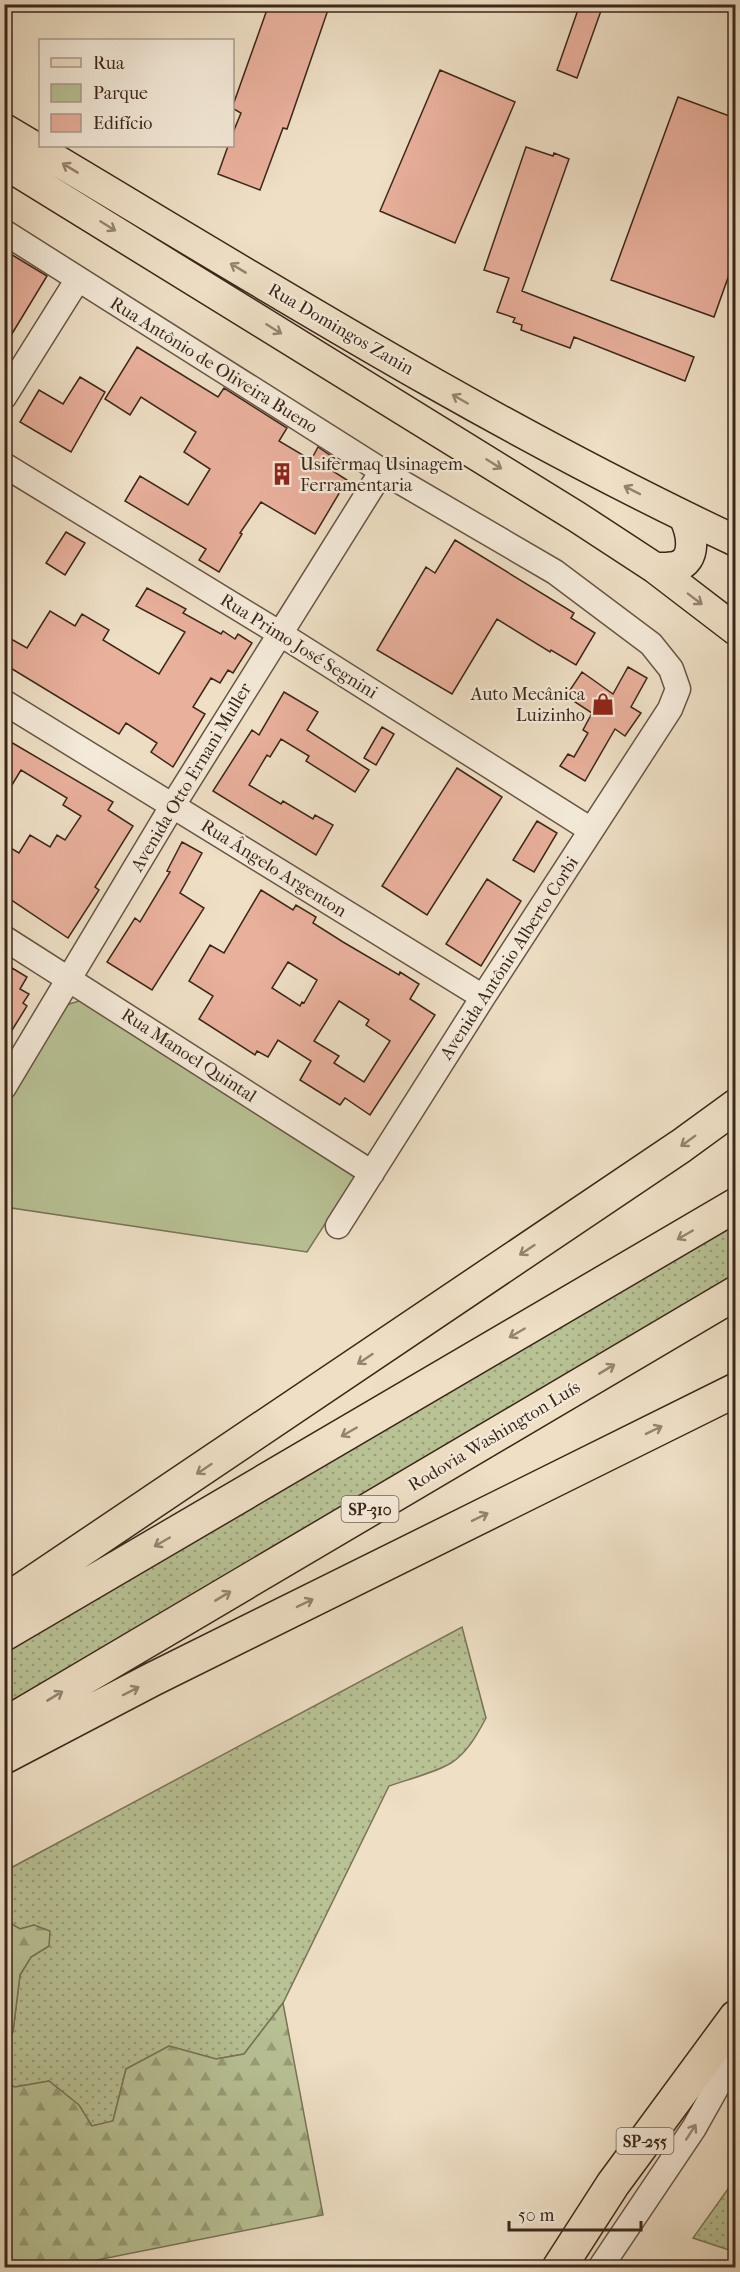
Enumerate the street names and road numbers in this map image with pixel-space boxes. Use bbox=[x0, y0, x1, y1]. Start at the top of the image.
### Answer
street label: Rua Domingos Zanin bbox=[264, 279, 418, 380]
street label: Rua Antônio de Oliveira Bueno bbox=[106, 293, 321, 438]
street label: Rua Primo José Segnini bbox=[216, 589, 382, 704]
street label: Avenida Otto Ernani Muller bbox=[126, 679, 256, 876]
street label: Rua Ângelo Argenton bbox=[197, 814, 351, 922]
street label: Avenida Antônio Alberto Corbi bbox=[435, 852, 583, 1065]
street label: Rua Manoel Quintal bbox=[117, 1004, 260, 1107]
street label: Rodovia Washington Luís bbox=[404, 1377, 584, 1496]
road number: SP-310 bbox=[342, 1496, 398, 1522]
road number: SP-255 bbox=[616, 2128, 674, 2154]

